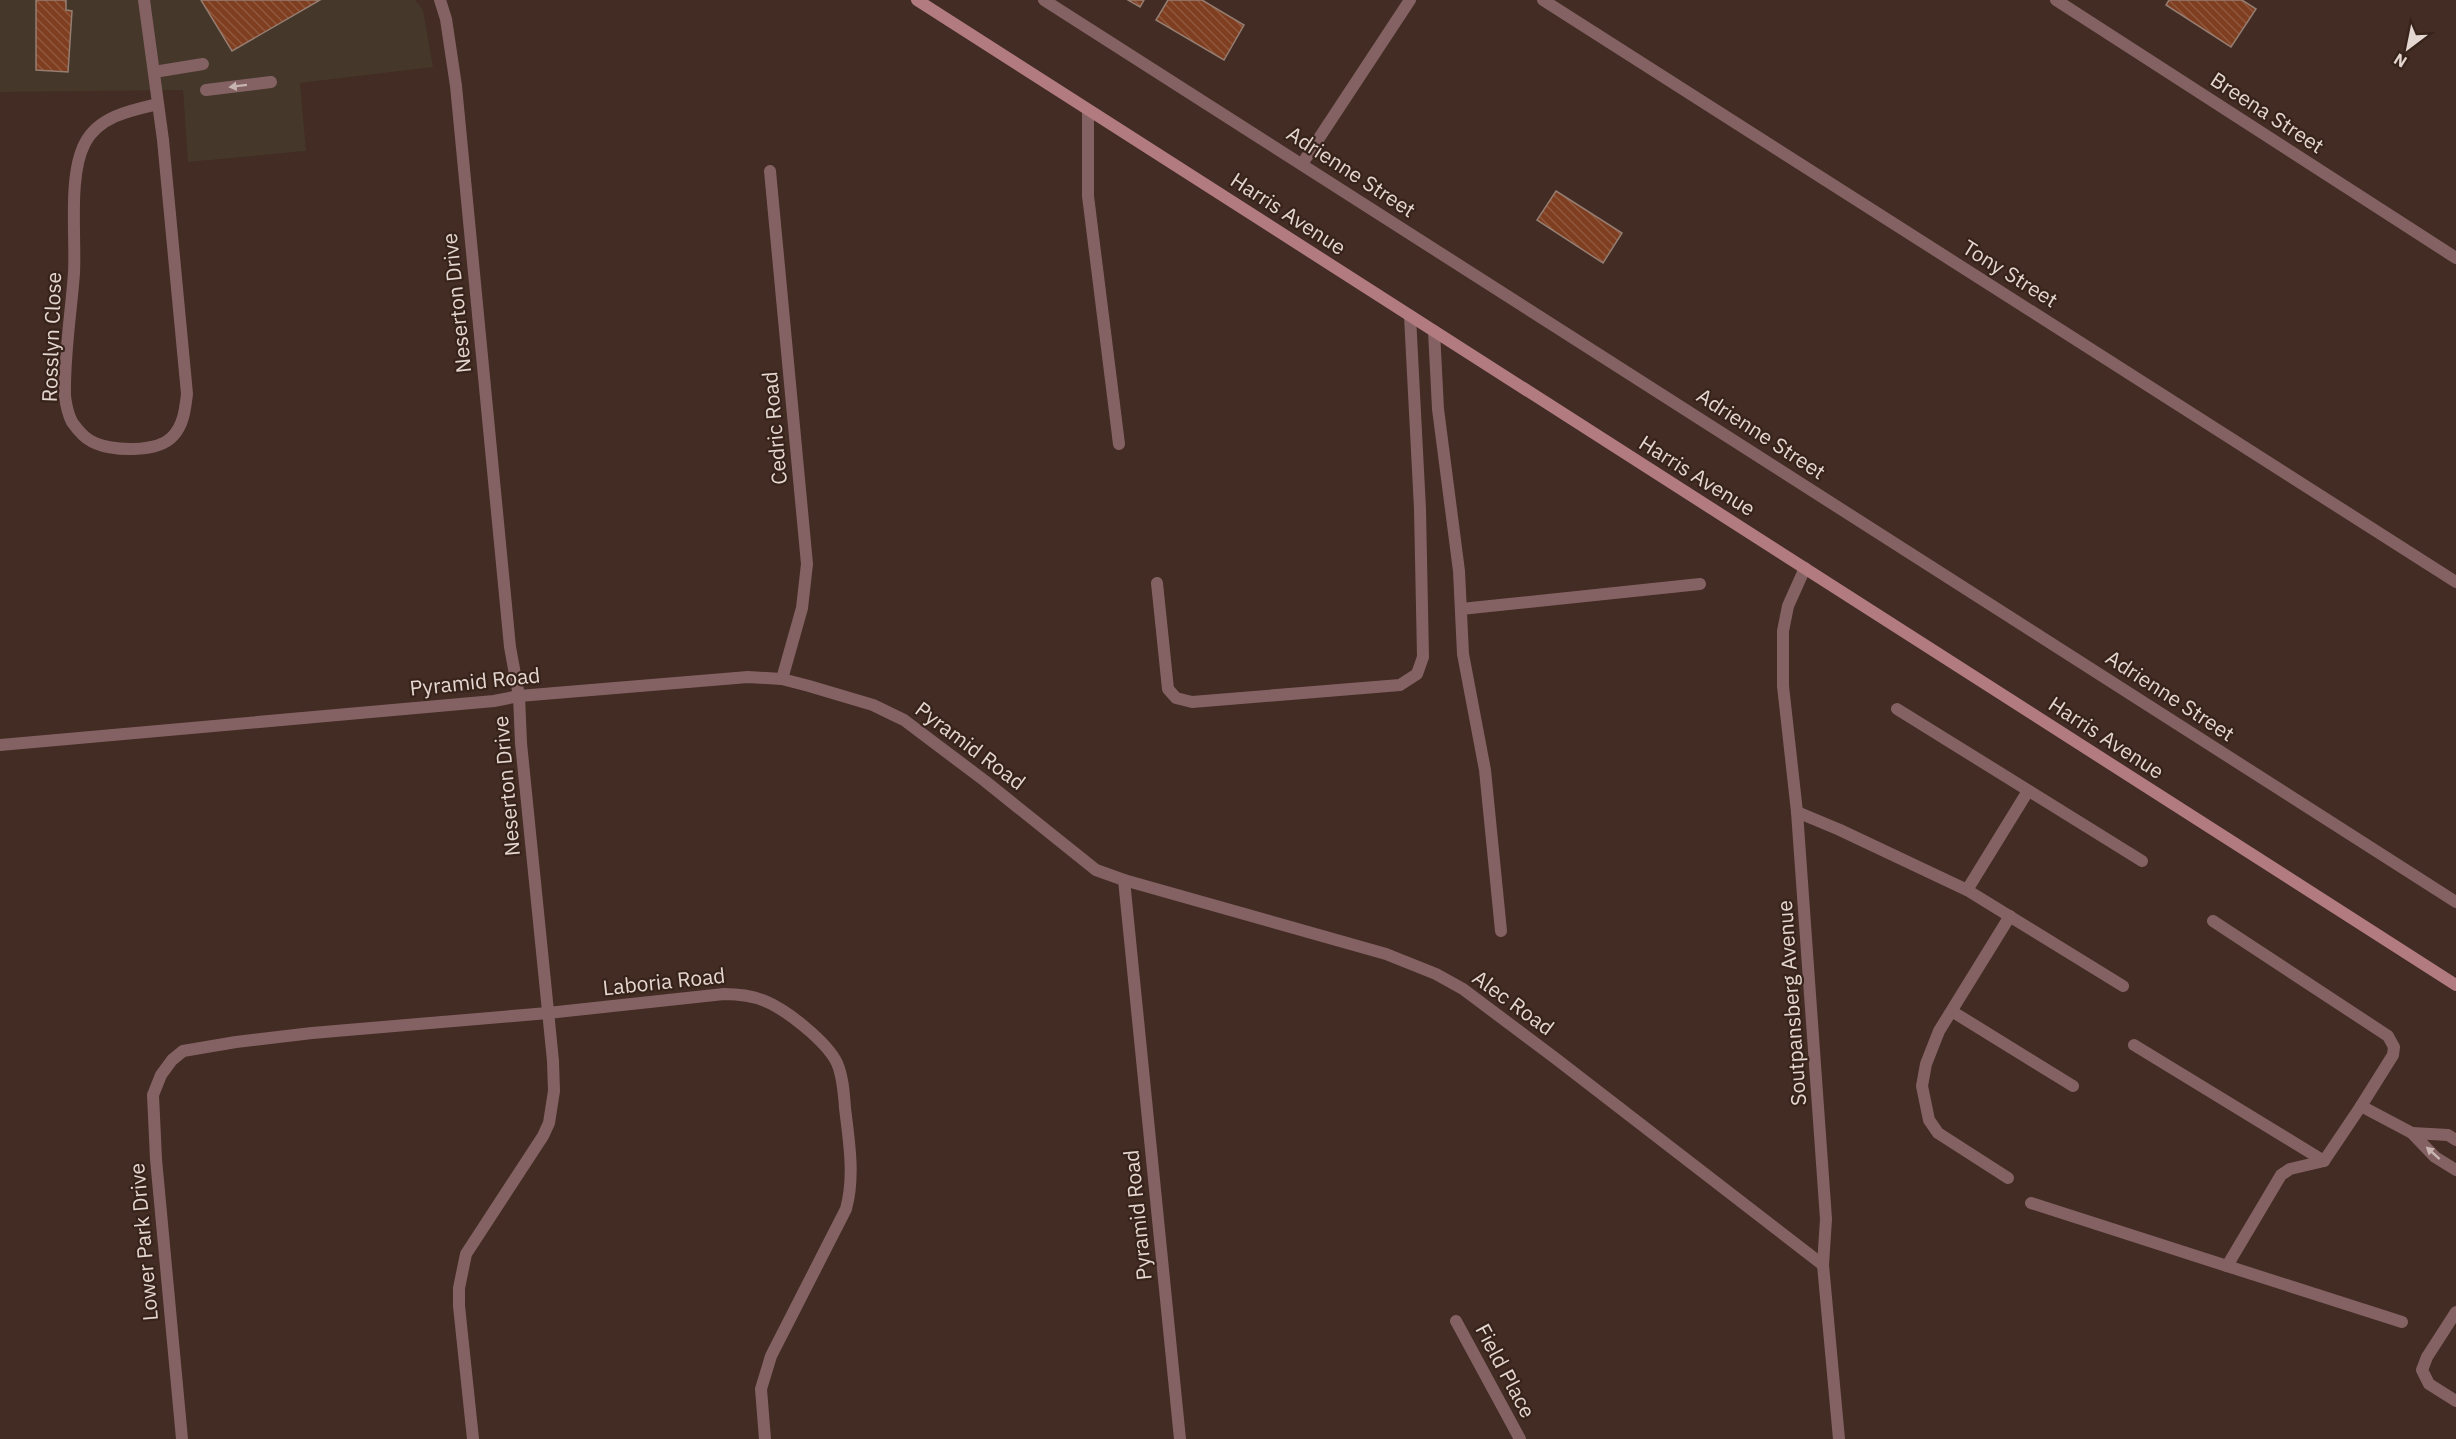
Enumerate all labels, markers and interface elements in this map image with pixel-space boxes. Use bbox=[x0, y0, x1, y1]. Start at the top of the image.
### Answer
north arrow bbox=[2378, 18, 2438, 78]
text: N bbox=[2390, 49, 2410, 72]
street label: Breena Street bbox=[2205, 65, 2330, 159]
one-way arrow bbox=[229, 81, 248, 91]
street label: Adrienne Street bbox=[1282, 119, 1421, 223]
street label: Harris Avenue bbox=[1226, 165, 1352, 261]
street label: Neserton Drive bbox=[435, 232, 477, 374]
street label: Tony Street bbox=[1958, 233, 2063, 313]
street label: Rosslyn Close bbox=[35, 271, 67, 403]
street label: Cedric Road bbox=[755, 370, 793, 486]
street label: Adrienne Street bbox=[1692, 381, 1831, 485]
street label: Harris Avenue bbox=[1634, 428, 1761, 522]
street label: Adrienne Street bbox=[2101, 643, 2240, 747]
street label: Pyramid Road bbox=[408, 660, 542, 702]
street label: Harris Avenue bbox=[2044, 689, 2170, 785]
street label: Pyramid Road bbox=[910, 695, 1031, 796]
street label: Neserton Drive bbox=[486, 715, 526, 857]
street label: Soutpansberg Avenue bbox=[1770, 899, 1812, 1107]
street label: Laboria Road bbox=[601, 961, 727, 1001]
street label: Alec Road bbox=[1467, 963, 1560, 1041]
one-way arrow bbox=[2425, 1146, 2440, 1160]
street label: Pyramid Road bbox=[1116, 1148, 1158, 1282]
street label: Lower Park Drive bbox=[122, 1162, 164, 1322]
street label: Field Place bbox=[1469, 1318, 1542, 1423]

